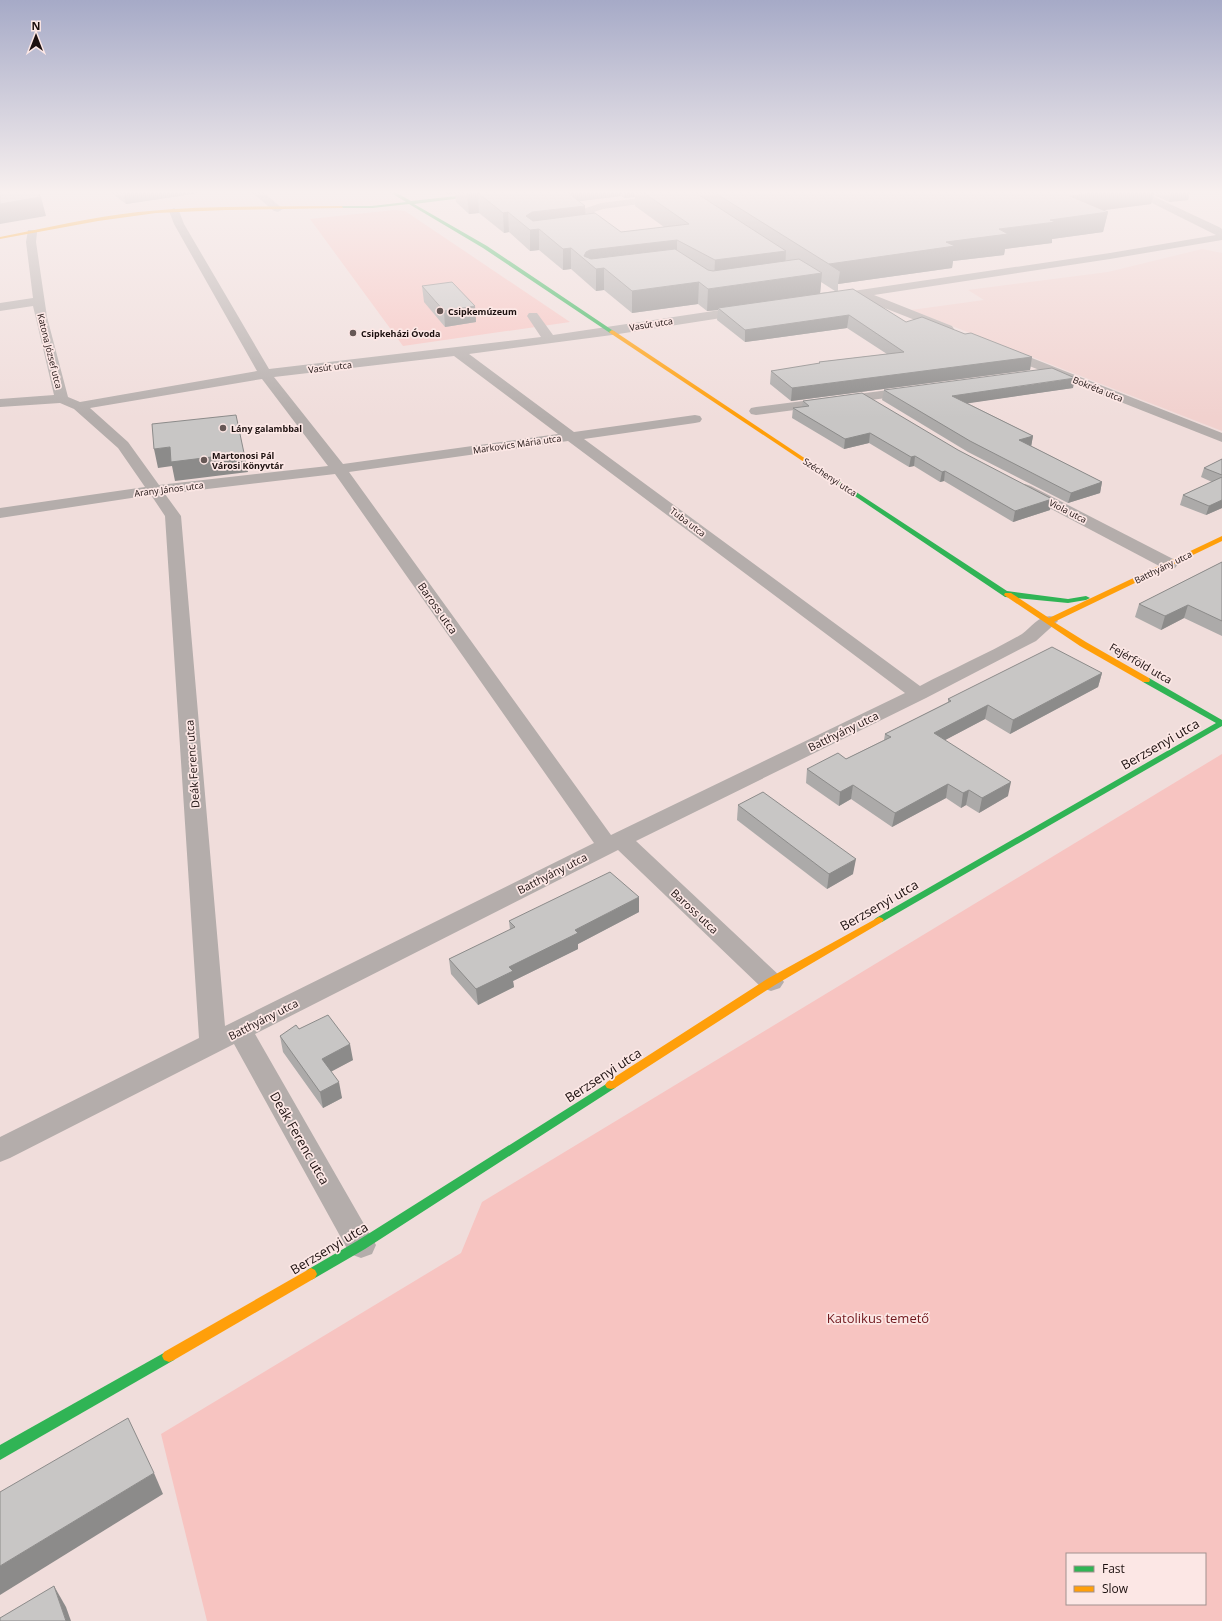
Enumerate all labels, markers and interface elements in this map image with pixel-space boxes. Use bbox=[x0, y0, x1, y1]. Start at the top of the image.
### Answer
north arrow bbox=[16, 16, 56, 56]
text: N bbox=[32, 18, 40, 33]
place label: Csipkemúzeum bbox=[448, 305, 517, 318]
marker: Csipkemúzeum bbox=[435, 306, 445, 316]
street label: Katona József utca bbox=[34, 312, 66, 390]
street label: Vasút utca bbox=[628, 314, 674, 334]
place label: Csipkeházi Óvoda bbox=[361, 327, 440, 340]
marker: Csipkeházi Óvoda bbox=[348, 328, 358, 338]
street label: Vasút utca bbox=[307, 358, 353, 376]
street label: Bokréta utca bbox=[1071, 373, 1125, 405]
place label: Lány galambbal bbox=[231, 422, 302, 435]
marker: Lány galambbal bbox=[218, 423, 228, 433]
street label: Markovics Mária utca bbox=[472, 431, 562, 457]
place label: Martonosi Pál Városi Könyvtár bbox=[212, 449, 284, 472]
marker: Martonosi Pál Városi Könyvtár bbox=[199, 455, 209, 465]
street label: Széchenyi utca bbox=[801, 455, 859, 499]
street label: Arany János utca bbox=[134, 478, 204, 500]
street label: Viola utca bbox=[1047, 496, 1089, 526]
street label: Tuba utca bbox=[668, 504, 708, 540]
street label: Batthyány utca bbox=[1132, 547, 1194, 587]
street label: Baross utca bbox=[415, 579, 461, 637]
street label: Fejérföld utca bbox=[1107, 639, 1175, 687]
street label: Batthyány utca bbox=[805, 707, 881, 755]
street label: Berzsenyi utca bbox=[1117, 714, 1203, 774]
street label: Deák Ferenc utca bbox=[181, 719, 203, 809]
street label: Batthyány utca bbox=[514, 849, 590, 897]
street label: Berzsenyi utca bbox=[836, 875, 922, 935]
street label: Baross utca bbox=[668, 885, 722, 937]
street label: Batthyány utca bbox=[225, 995, 301, 1043]
street label: Berzsenyi utca bbox=[561, 1044, 645, 1106]
street label: Deák Ferenc utca bbox=[266, 1088, 334, 1188]
street label: Berzsenyi utca bbox=[287, 1218, 371, 1278]
park label: Katolikus temető bbox=[827, 1309, 929, 1327]
legend bbox=[1066, 1553, 1206, 1605]
text: Fast bbox=[1102, 1560, 1125, 1577]
text: Slow bbox=[1102, 1580, 1129, 1597]

